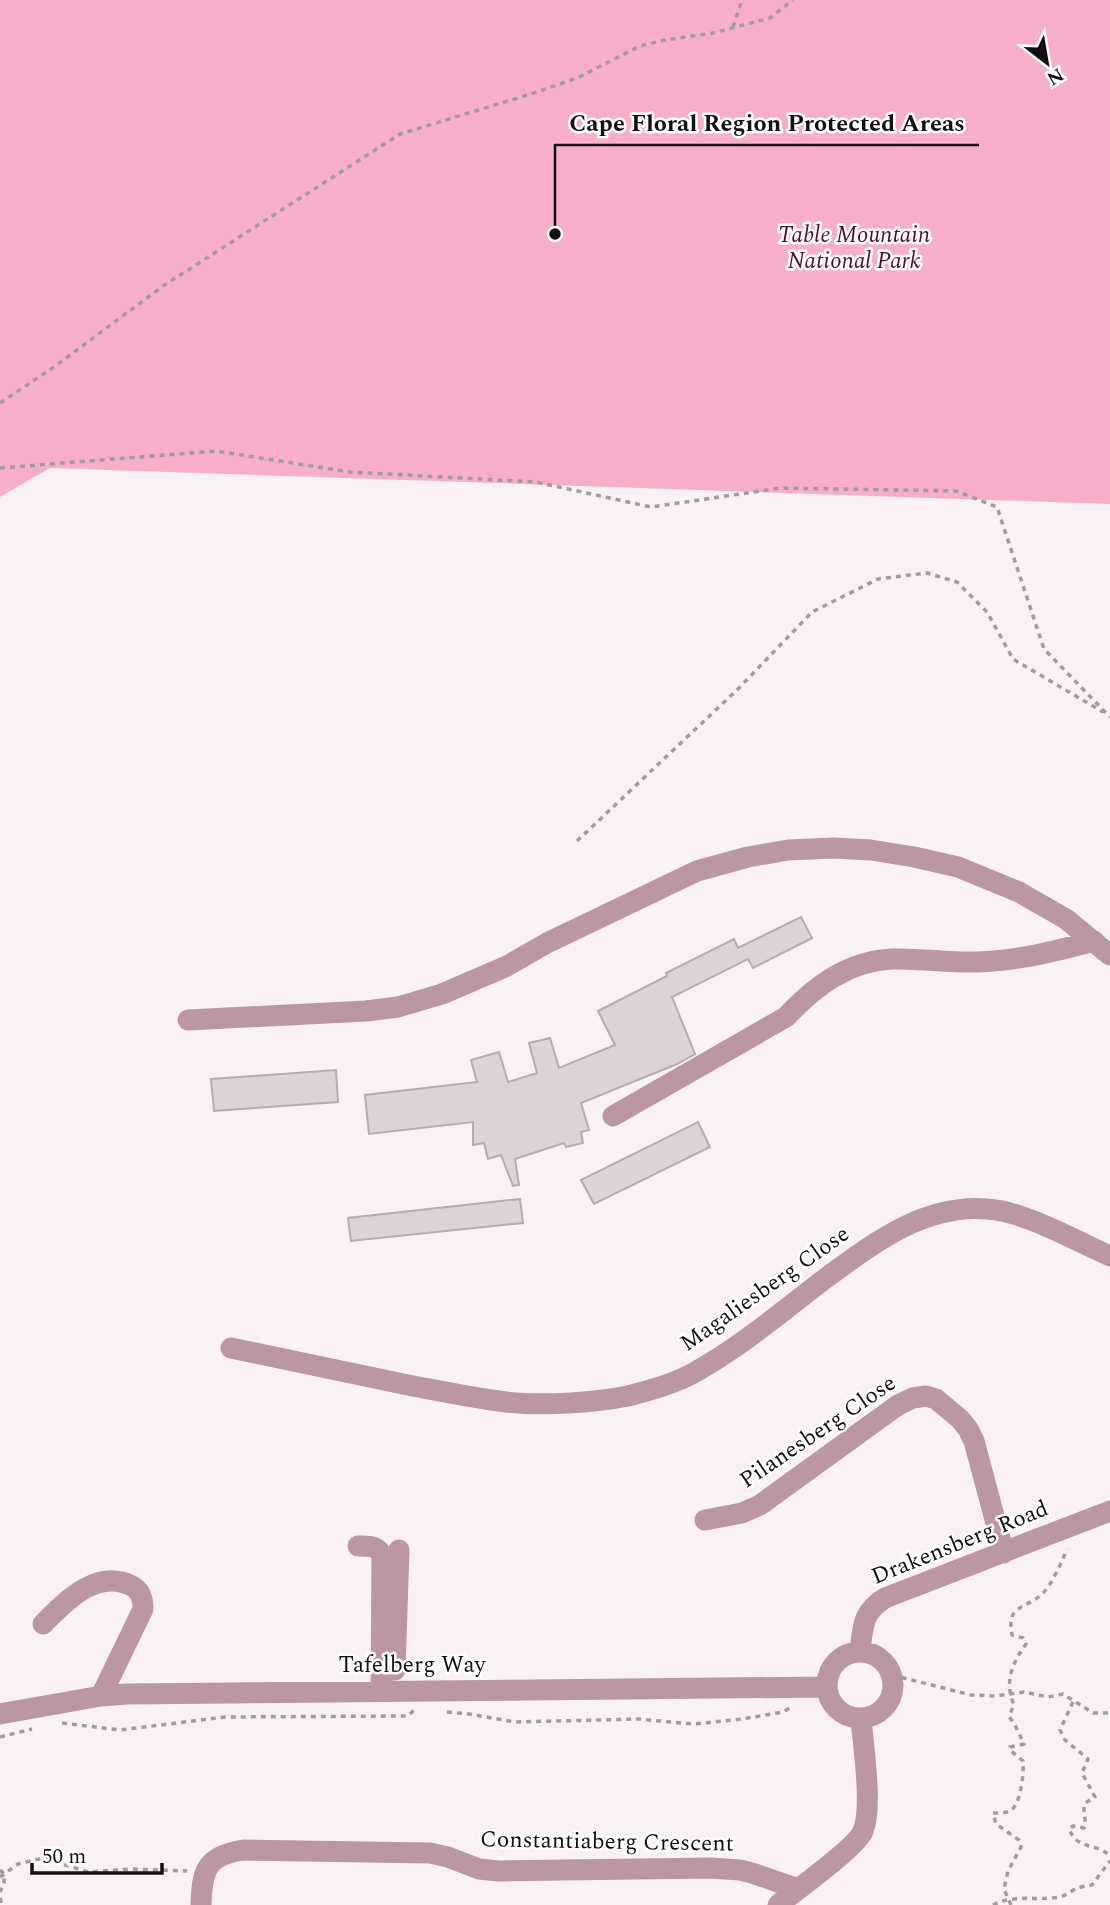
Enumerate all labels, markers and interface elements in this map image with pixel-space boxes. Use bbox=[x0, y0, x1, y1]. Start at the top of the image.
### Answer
north arrow bbox=[1012, 28, 1082, 98]
text: N bbox=[1041, 60, 1069, 93]
callout: Cape Floral Region Protected Areas bbox=[555, 100, 979, 145]
text: Cape Floral Region Protected Areas bbox=[569, 106, 965, 142]
park label: Table Mountain National Park bbox=[778, 218, 930, 279]
street label: Magaliesberg Close bbox=[673, 1217, 857, 1361]
street label: Pilanesberg Close bbox=[733, 1366, 903, 1498]
street label: Drakensberg Road bbox=[866, 1491, 1054, 1595]
street label: Tafelberg Way bbox=[338, 1648, 487, 1683]
street label: Constantiaberg Crescent bbox=[480, 1822, 734, 1862]
scale bar bbox=[32, 1832, 161, 1876]
text: 50 m bbox=[42, 1841, 86, 1873]

